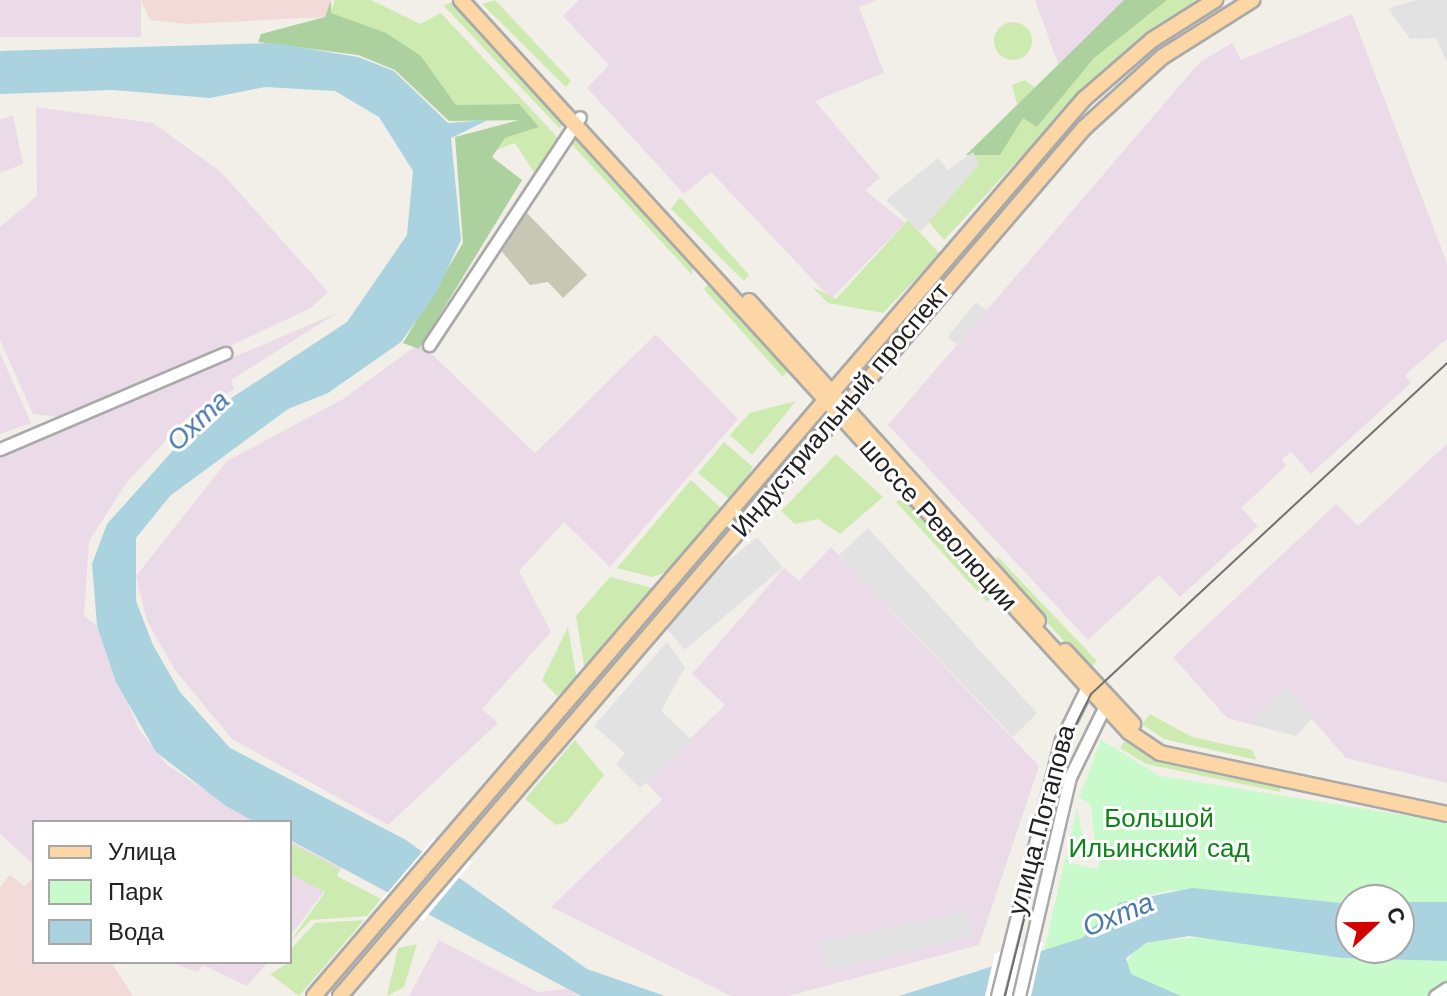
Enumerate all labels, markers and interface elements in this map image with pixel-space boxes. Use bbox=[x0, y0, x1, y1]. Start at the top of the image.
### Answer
street label: Индустриальный проспект bbox=[725, 276, 957, 544]
water label: Охта bbox=[160, 384, 236, 458]
street label: шоссе Революции bbox=[852, 432, 1024, 618]
street label: улица Потапова bbox=[1002, 722, 1082, 918]
park label: Большой Ильинский сад bbox=[1068, 803, 1250, 864]
legend bbox=[32, 820, 292, 964]
text: Улица bbox=[108, 838, 176, 866]
text: Парк bbox=[108, 878, 162, 906]
north arrow bbox=[1335, 884, 1415, 964]
water label: Охта bbox=[1078, 886, 1158, 944]
text: С bbox=[1381, 904, 1410, 928]
text: Вода bbox=[108, 918, 164, 946]

